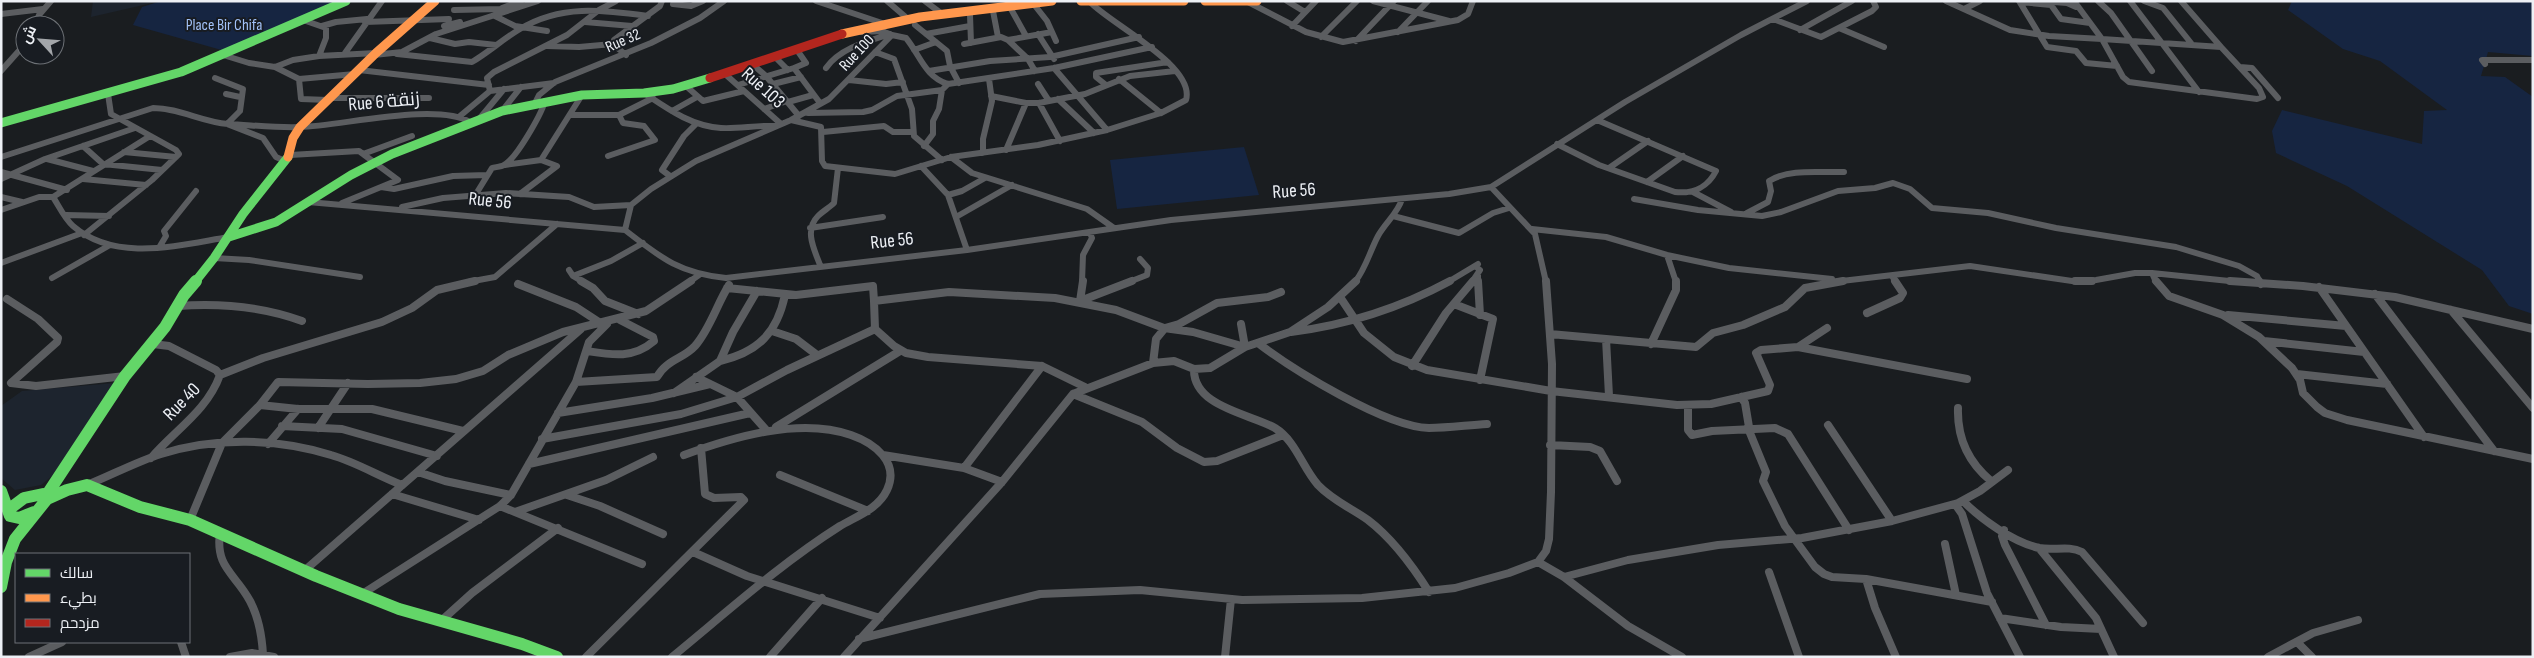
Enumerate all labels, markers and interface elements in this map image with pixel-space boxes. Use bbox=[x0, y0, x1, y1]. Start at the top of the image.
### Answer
north arrow bbox=[15, 15, 65, 65]
park label: Place Bir Chifa bbox=[186, 16, 262, 35]
text: ش bbox=[17, 23, 40, 46]
street label: Rue 32 bbox=[603, 25, 643, 57]
street label: Rue 100 bbox=[835, 31, 879, 75]
street label: Rue 103 bbox=[737, 63, 789, 113]
street label: Rue 6 زنقة bbox=[347, 87, 421, 117]
street label: Rue 56 bbox=[1272, 178, 1316, 204]
street label: Rue 56 bbox=[467, 187, 513, 215]
street label: Rue 56 bbox=[869, 227, 915, 255]
street label: Rue 40 bbox=[159, 378, 205, 426]
legend bbox=[15, 553, 190, 643]
text: سالك bbox=[60, 564, 93, 583]
text: بطيء bbox=[60, 589, 97, 610]
text: مزدحم bbox=[60, 614, 100, 633]

